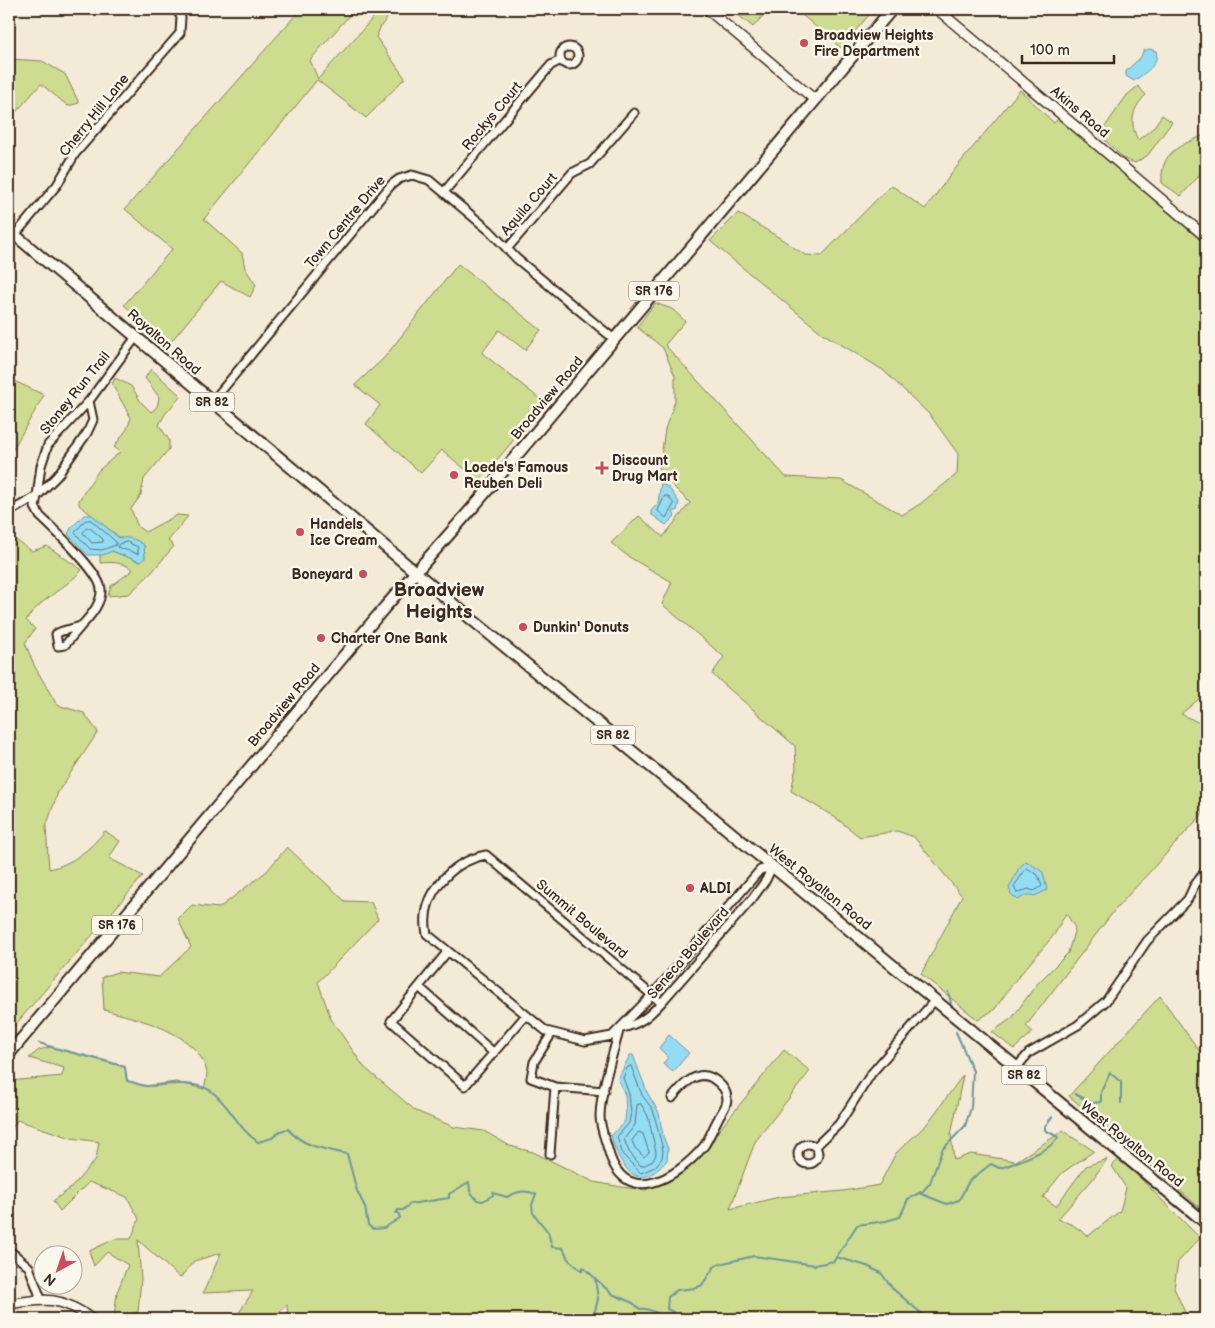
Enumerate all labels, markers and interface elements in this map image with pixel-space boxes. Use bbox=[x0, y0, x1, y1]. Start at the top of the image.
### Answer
place label: Broadview Heights Fire Department bbox=[814, 27, 933, 60]
scale bar bbox=[1022, 32, 1115, 64]
marker: Broadview Heights Fire Department bbox=[798, 37, 810, 49]
text: 100 m bbox=[1030, 41, 1070, 60]
street label: Cherry Hill Lane bbox=[56, 70, 132, 160]
street label: Rockys Court bbox=[458, 78, 526, 154]
street label: Akins Road bbox=[1047, 83, 1113, 141]
street label: Aquila Court bbox=[497, 169, 561, 239]
street label: Town Centre Drive bbox=[301, 172, 389, 272]
road number: SR 176 bbox=[629, 282, 679, 300]
street label: Royalton Road bbox=[124, 305, 204, 379]
street label: Stoney Run Trail bbox=[36, 348, 114, 438]
street label: Broadview Road bbox=[507, 353, 587, 443]
road number: SR 82 bbox=[190, 392, 234, 412]
place label: Discount Drug Mart bbox=[612, 452, 678, 485]
place label: Loede's Famous Reuben Deli bbox=[464, 459, 568, 492]
marker: Discount Drug Mart bbox=[596, 462, 608, 474]
marker: Loede's Famous Reuben Deli bbox=[448, 469, 460, 481]
place label: Handels Ice Cream bbox=[310, 516, 378, 549]
marker: Handels Ice Cream bbox=[294, 526, 306, 538]
place label: Boneyard bbox=[292, 566, 353, 583]
marker: Boneyard bbox=[357, 568, 369, 580]
district label: Broadview Heights bbox=[394, 579, 485, 624]
place label: Dunkin' Donuts bbox=[533, 619, 629, 636]
marker: Dunkin' Donuts bbox=[517, 621, 529, 633]
place label: Charter One Bank bbox=[331, 630, 448, 647]
marker: Charter One Bank bbox=[315, 632, 327, 644]
street label: Broadview Road bbox=[244, 660, 324, 750]
road number: SR 82 bbox=[590, 726, 636, 744]
street label: West Royalton Road bbox=[765, 840, 875, 934]
street label: Summit Boulevard bbox=[533, 876, 631, 962]
place label: ALDI bbox=[699, 880, 731, 897]
marker: ALDI bbox=[684, 882, 696, 894]
street label: Seneca Boulevard bbox=[644, 904, 732, 1002]
road number: SR 176 bbox=[92, 916, 142, 934]
road number: SR 82 bbox=[1002, 1066, 1046, 1084]
street label: West Royalton Road bbox=[1077, 1097, 1187, 1191]
north arrow bbox=[32, 1246, 82, 1296]
text: N bbox=[40, 1270, 59, 1289]

